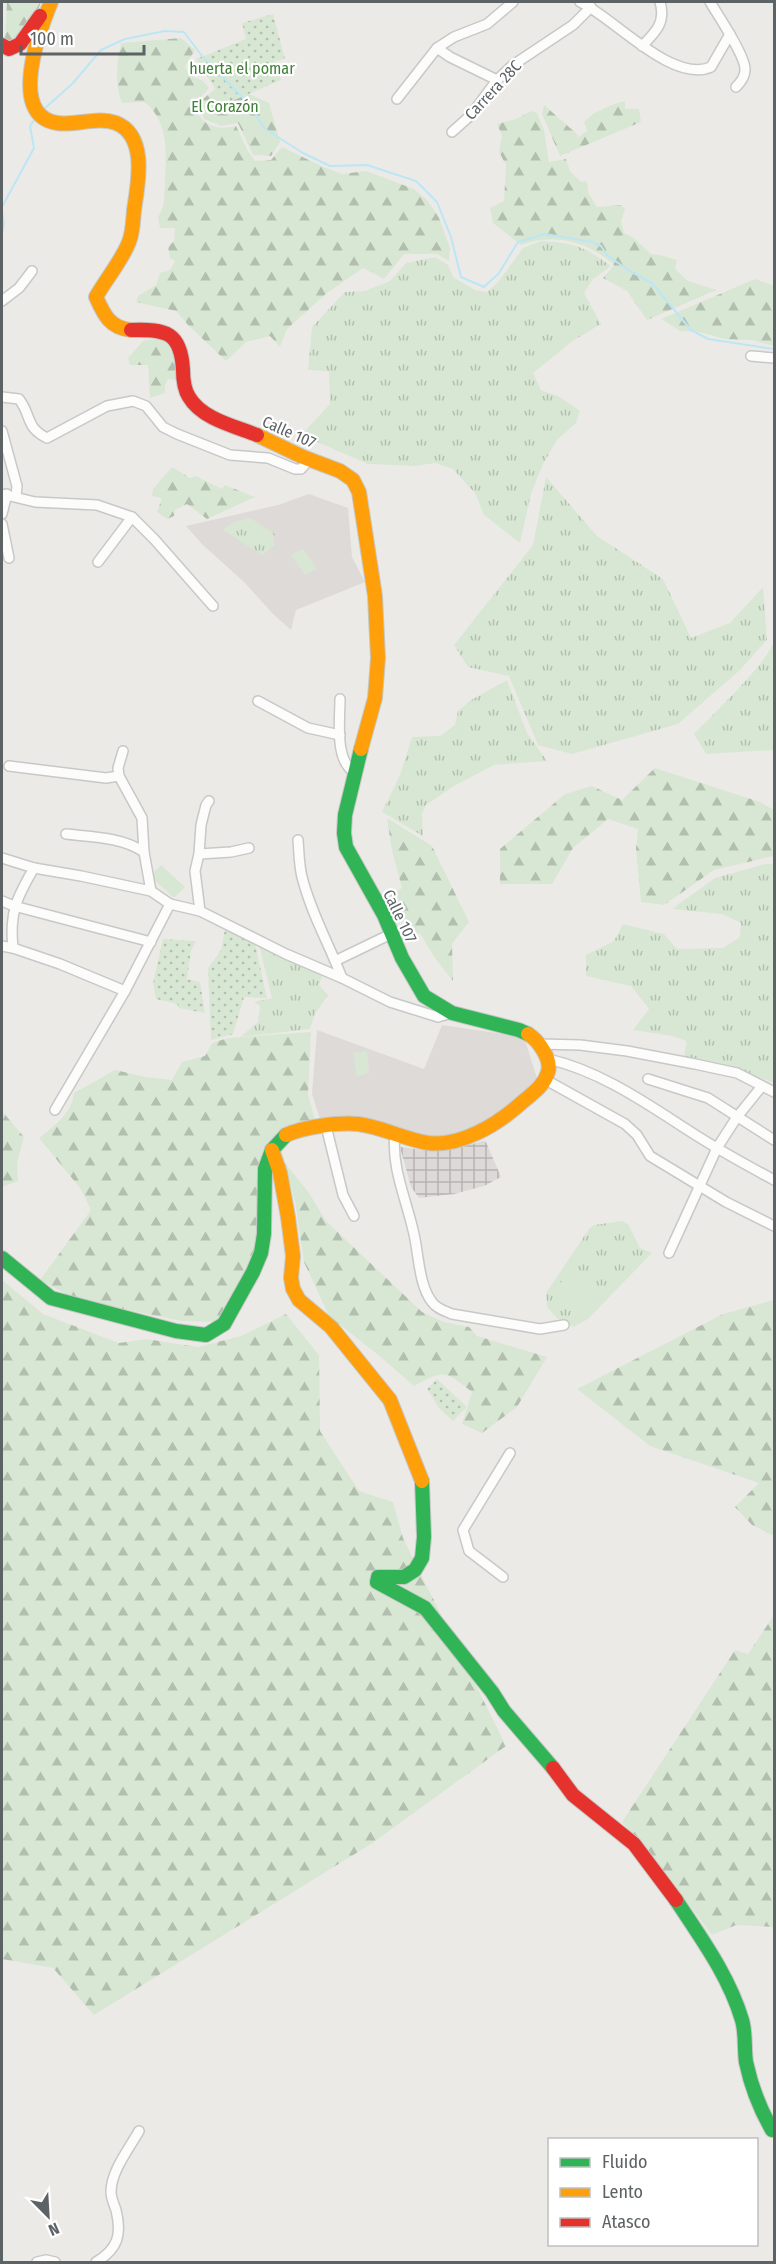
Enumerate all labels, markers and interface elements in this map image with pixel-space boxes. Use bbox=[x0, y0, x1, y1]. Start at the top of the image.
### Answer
scale bar bbox=[21, 18, 144, 56]
text: 100 m bbox=[30, 28, 74, 50]
street label: Carrera 28C bbox=[461, 56, 525, 124]
park label: huerta el pomar bbox=[189, 59, 295, 78]
park label: El Corazón bbox=[191, 97, 259, 116]
street label: Calle 107 bbox=[259, 412, 319, 452]
street label: Calle 107 bbox=[379, 886, 421, 946]
legend bbox=[548, 2138, 758, 2246]
text: Fluido bbox=[602, 2151, 648, 2173]
text: Lento bbox=[602, 2181, 643, 2203]
north arrow bbox=[18, 2186, 78, 2246]
text: Atasco bbox=[602, 2211, 650, 2233]
text: N bbox=[46, 2219, 62, 2240]

